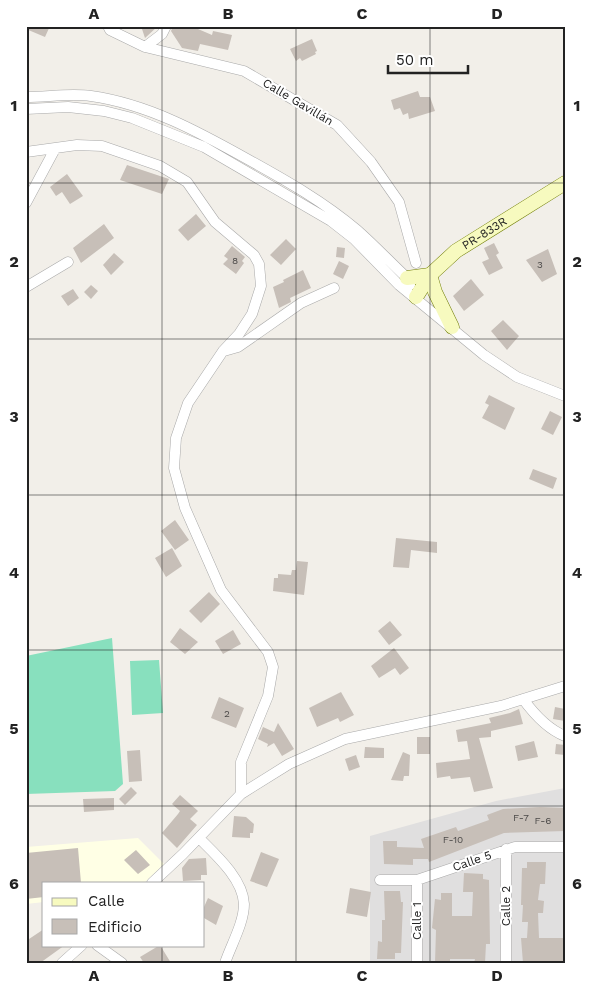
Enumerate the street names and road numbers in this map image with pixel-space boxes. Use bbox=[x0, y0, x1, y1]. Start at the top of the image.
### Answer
street label: Calle Gavillán bbox=[260, 75, 336, 129]
street label: PR-833R bbox=[459, 214, 509, 252]
street label: Calle 5 bbox=[451, 848, 493, 874]
street label: Calle 2 bbox=[499, 886, 513, 926]
street label: Calle 1 bbox=[410, 902, 424, 940]

